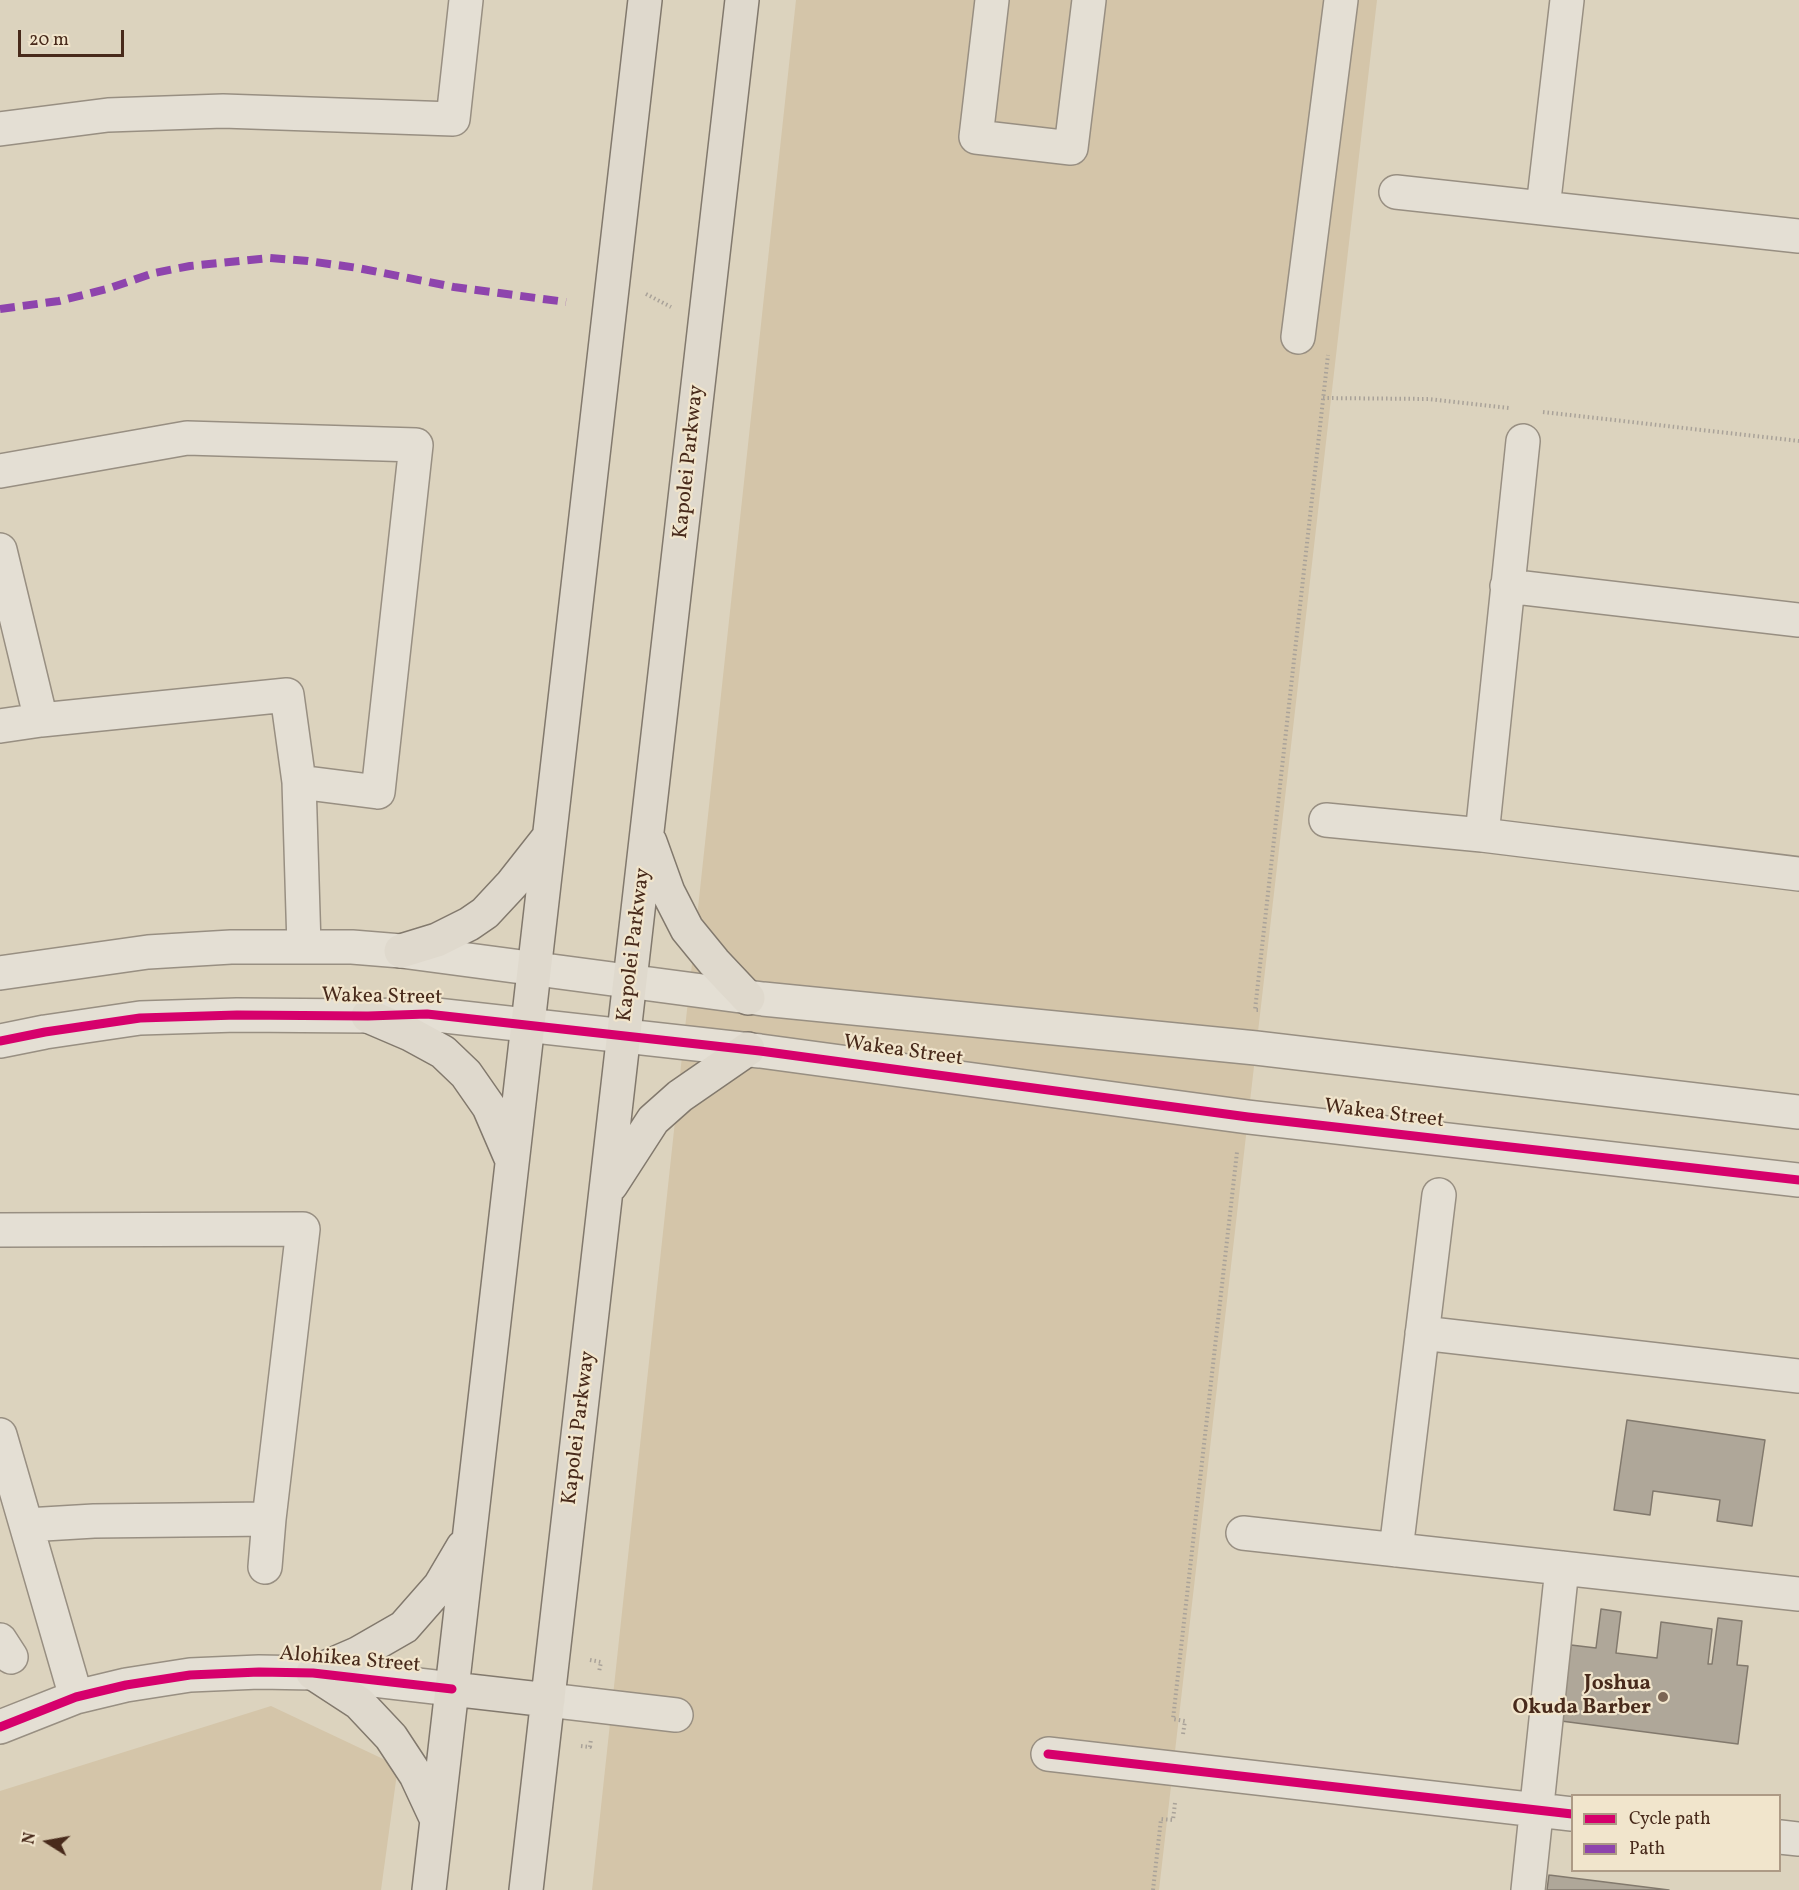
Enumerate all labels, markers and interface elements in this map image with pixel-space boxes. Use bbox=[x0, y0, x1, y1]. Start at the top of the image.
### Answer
scale bar bbox=[21, 18, 128, 56]
text: 20 m bbox=[29, 28, 69, 53]
street label: Kapolei Parkway bbox=[669, 384, 711, 540]
street label: Kapolei Parkway bbox=[613, 867, 657, 1023]
street label: Wakea Street bbox=[321, 984, 443, 1012]
street label: Wakea Street bbox=[841, 1031, 965, 1073]
street label: Wakea Street bbox=[1322, 1095, 1446, 1135]
street label: Kapolei Parkway bbox=[558, 1350, 602, 1506]
street label: Alohikea Street bbox=[278, 1642, 422, 1680]
place label: Joshua Okuda Barber bbox=[1513, 1672, 1651, 1722]
marker: Joshua Okuda Barber bbox=[1656, 1690, 1670, 1704]
legend bbox=[1571, 1794, 1781, 1872]
text: Cycle path bbox=[1629, 1807, 1711, 1832]
north arrow bbox=[18, 1812, 78, 1872]
text: N bbox=[18, 1831, 42, 1846]
text: Path bbox=[1629, 1837, 1665, 1862]

